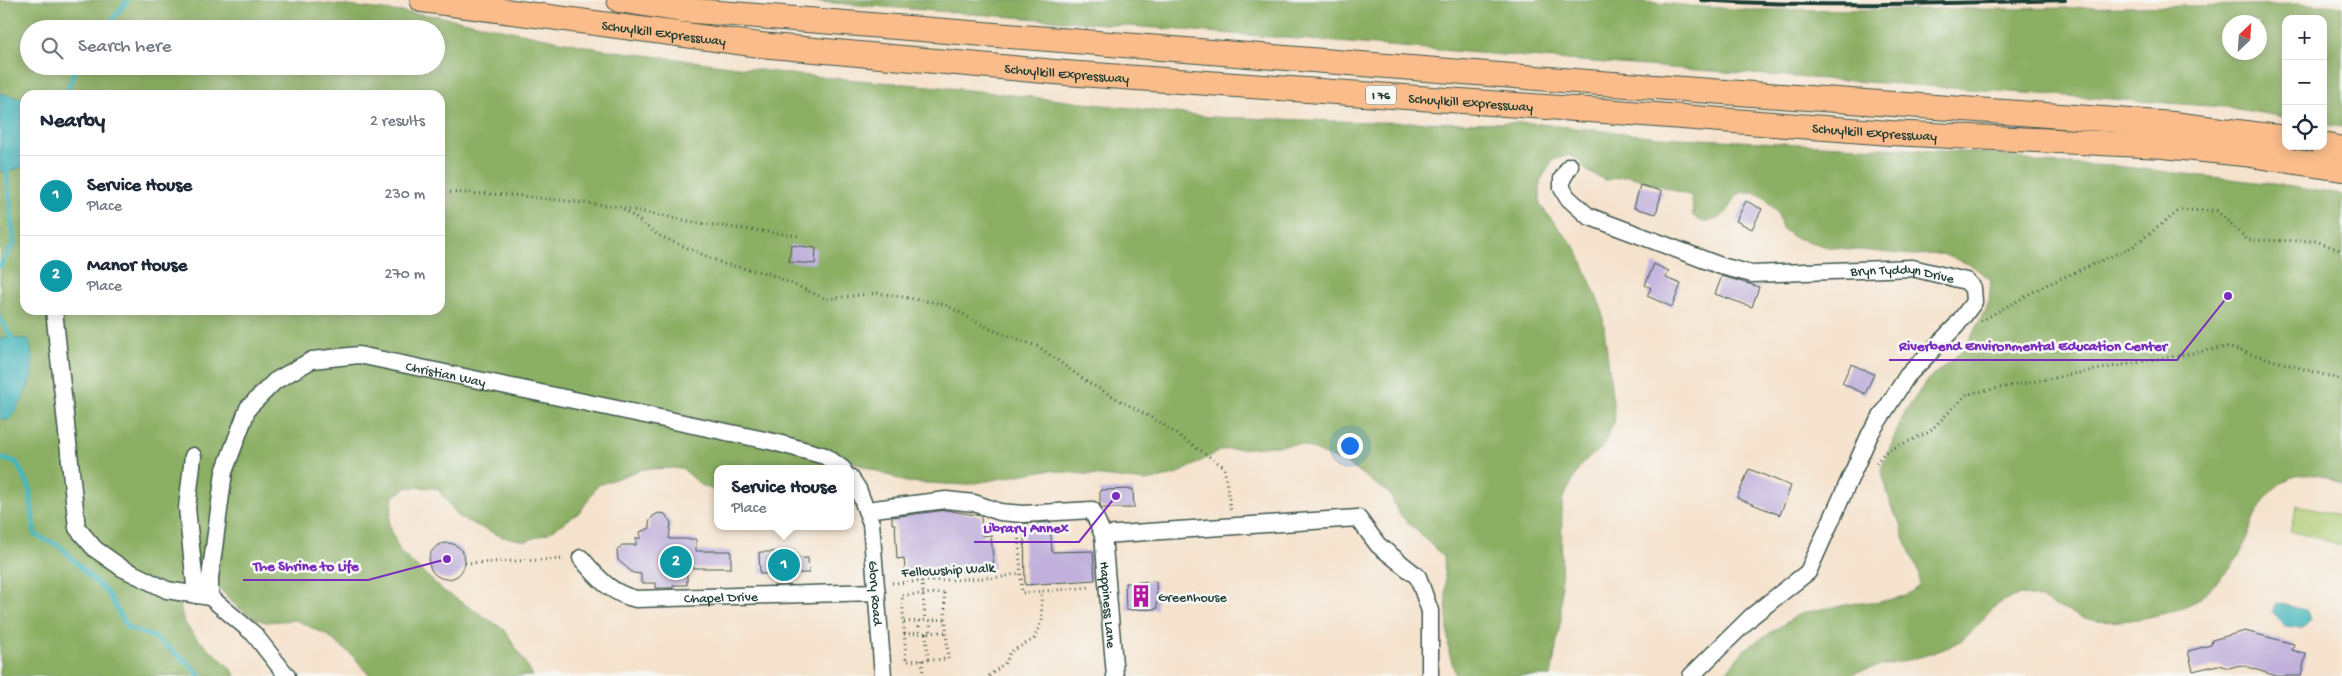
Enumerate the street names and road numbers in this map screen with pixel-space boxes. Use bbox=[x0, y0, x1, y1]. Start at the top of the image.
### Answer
street label: Schuylkill Expressway bbox=[600, 18, 727, 51]
street label: Schuylkill Expressway bbox=[1003, 61, 1130, 88]
road number: I 76 bbox=[1366, 86, 1396, 104]
street label: Schuylkill Expressway bbox=[1408, 91, 1534, 117]
street label: Schuylkill Expressway bbox=[1811, 121, 1938, 146]
street label: Bryn Tyddyn Drive bbox=[1849, 262, 1956, 289]
street label: Christian Way bbox=[404, 359, 487, 392]
street label: Glory Road bbox=[863, 560, 885, 628]
street label: Fellowship Walk bbox=[900, 560, 997, 582]
street label: Happiness Lane bbox=[1094, 561, 1119, 650]
street label: Chapel Drive bbox=[684, 589, 759, 609]

